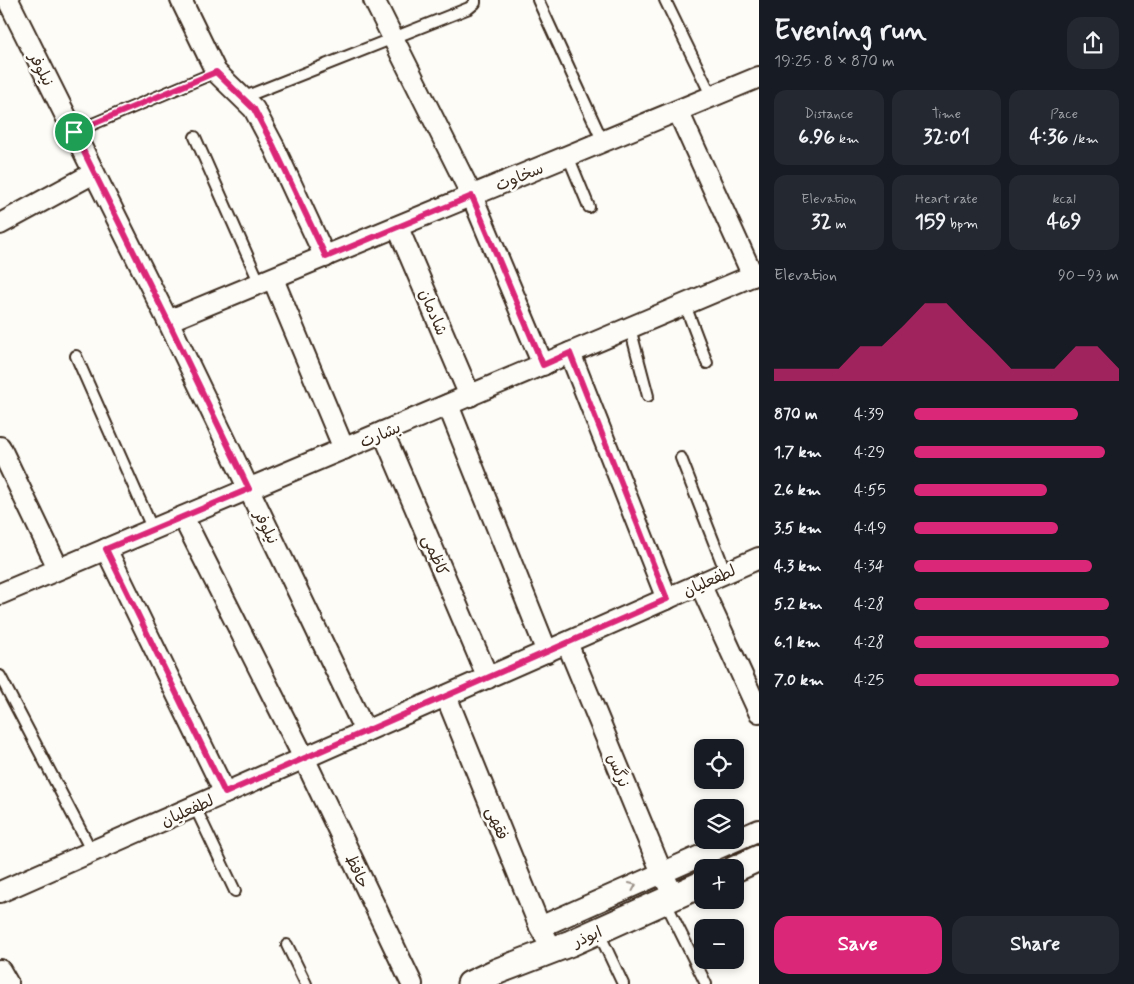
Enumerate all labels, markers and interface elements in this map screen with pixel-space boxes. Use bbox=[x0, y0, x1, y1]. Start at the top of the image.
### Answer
text: Evening run bbox=[774, 13, 927, 50]
button: share bbox=[1067, 17, 1119, 69]
street label: نیلوفر bbox=[23, 48, 58, 90]
text: 19:25 · 8 × 870 m bbox=[774, 51, 895, 72]
text: Distance bbox=[804, 105, 853, 123]
text: Time bbox=[932, 105, 961, 123]
text: Pace bbox=[1050, 105, 1078, 123]
pin bbox=[53, 111, 95, 153]
icon: arrive bbox=[60, 118, 88, 146]
text: 6.96 bbox=[798, 123, 835, 151]
text: 32:01 bbox=[923, 123, 970, 151]
text: 4:36 bbox=[1030, 123, 1068, 151]
text: km bbox=[835, 130, 859, 148]
text: /km bbox=[1068, 130, 1099, 148]
street label: سخاوت bbox=[493, 158, 547, 196]
text: Elevation bbox=[801, 190, 856, 208]
text: Heart rate bbox=[915, 190, 978, 208]
text: kcal bbox=[1052, 190, 1076, 208]
text: 32 bbox=[811, 208, 832, 236]
text: 159 bbox=[915, 208, 946, 236]
text: 469 bbox=[1047, 208, 1082, 236]
text: m bbox=[832, 215, 847, 233]
text: bpm bbox=[946, 215, 978, 233]
text: Elevation bbox=[774, 265, 837, 286]
text: 90–93 m bbox=[1058, 265, 1119, 286]
street label: شادمان bbox=[413, 286, 452, 339]
text: 870 m bbox=[774, 404, 818, 425]
text: 4:39 bbox=[854, 404, 884, 425]
street label: بشارت bbox=[357, 417, 404, 453]
text: 1.7 km bbox=[774, 442, 822, 463]
text: 4:29 bbox=[854, 442, 885, 463]
text: 2.6 km bbox=[774, 480, 821, 501]
text: 4:55 bbox=[854, 480, 886, 501]
street label: نیلوفر bbox=[248, 506, 283, 548]
text: 3.5 km bbox=[774, 518, 822, 539]
text: 4:49 bbox=[854, 518, 886, 539]
street label: کاظمی bbox=[417, 532, 453, 579]
text: 4.3 km bbox=[774, 556, 822, 577]
text: 4:34 bbox=[854, 556, 885, 577]
street label: لطفعلیان bbox=[680, 560, 739, 602]
text: 5.2 km bbox=[774, 594, 822, 615]
text: 4:28 bbox=[854, 594, 884, 615]
text: 6.1 km bbox=[774, 632, 820, 653]
text: 4:28 bbox=[854, 632, 884, 653]
text: 7.0 km bbox=[774, 670, 824, 691]
text: 4:25 bbox=[854, 670, 884, 691]
map controls bbox=[694, 739, 744, 969]
button: locate bbox=[694, 739, 744, 789]
street label: نرگس bbox=[601, 751, 634, 790]
street label: لطفعلیان bbox=[158, 790, 217, 832]
button: layers bbox=[694, 799, 744, 849]
street label: فقهی bbox=[481, 804, 513, 843]
street label: حافظ bbox=[340, 851, 374, 892]
button: + bbox=[694, 859, 744, 909]
one-way arrow bbox=[628, 881, 637, 892]
button: Save bbox=[774, 916, 942, 974]
button: Share bbox=[952, 916, 1119, 974]
button: − bbox=[694, 919, 744, 969]
street label: ابوذر bbox=[568, 922, 605, 954]

